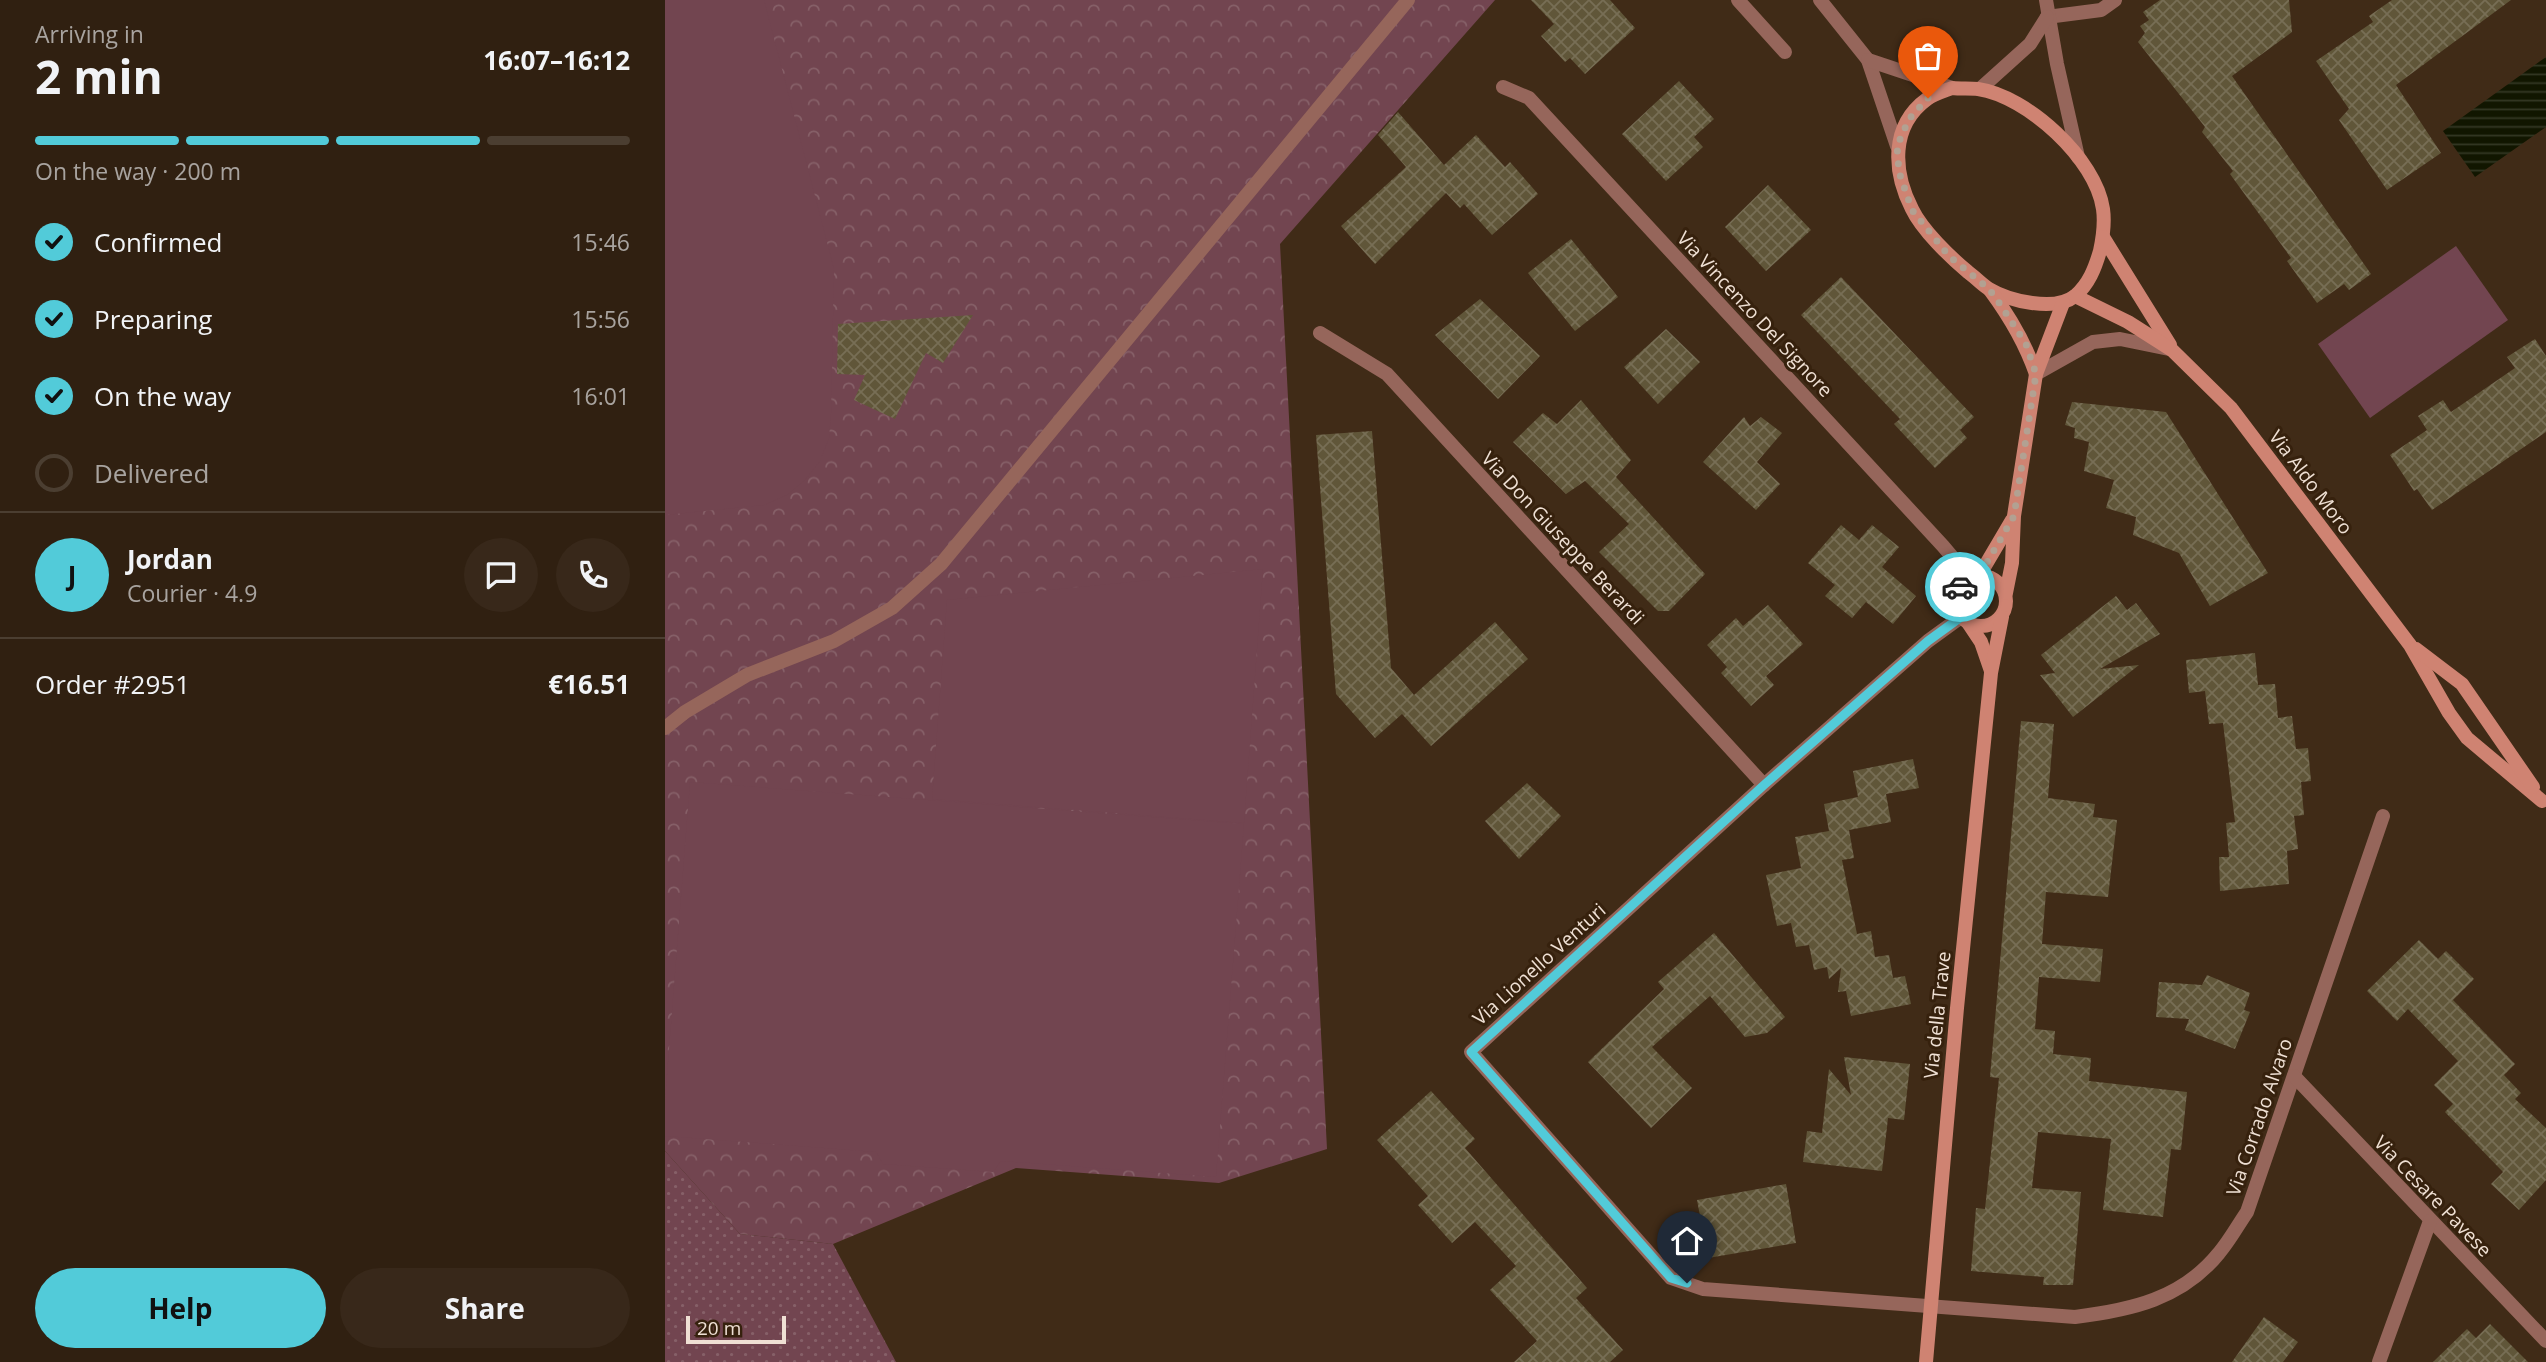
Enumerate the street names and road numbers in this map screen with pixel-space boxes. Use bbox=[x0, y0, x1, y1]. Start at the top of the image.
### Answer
street label: Via Vincenzo Del Signore bbox=[1671, 226, 1839, 402]
street label: Via Aldo Moro bbox=[2263, 425, 2359, 539]
street label: Via Don Giuseppe Berardi bbox=[1476, 446, 1650, 630]
street label: Via Lionello Venturi bbox=[1467, 897, 1611, 1031]
street label: Via della Trave bbox=[1917, 950, 1957, 1080]
street label: Via Corrado Alvaro bbox=[2220, 1035, 2298, 1199]
street label: Via Cesare Pavese bbox=[2368, 1130, 2498, 1262]

